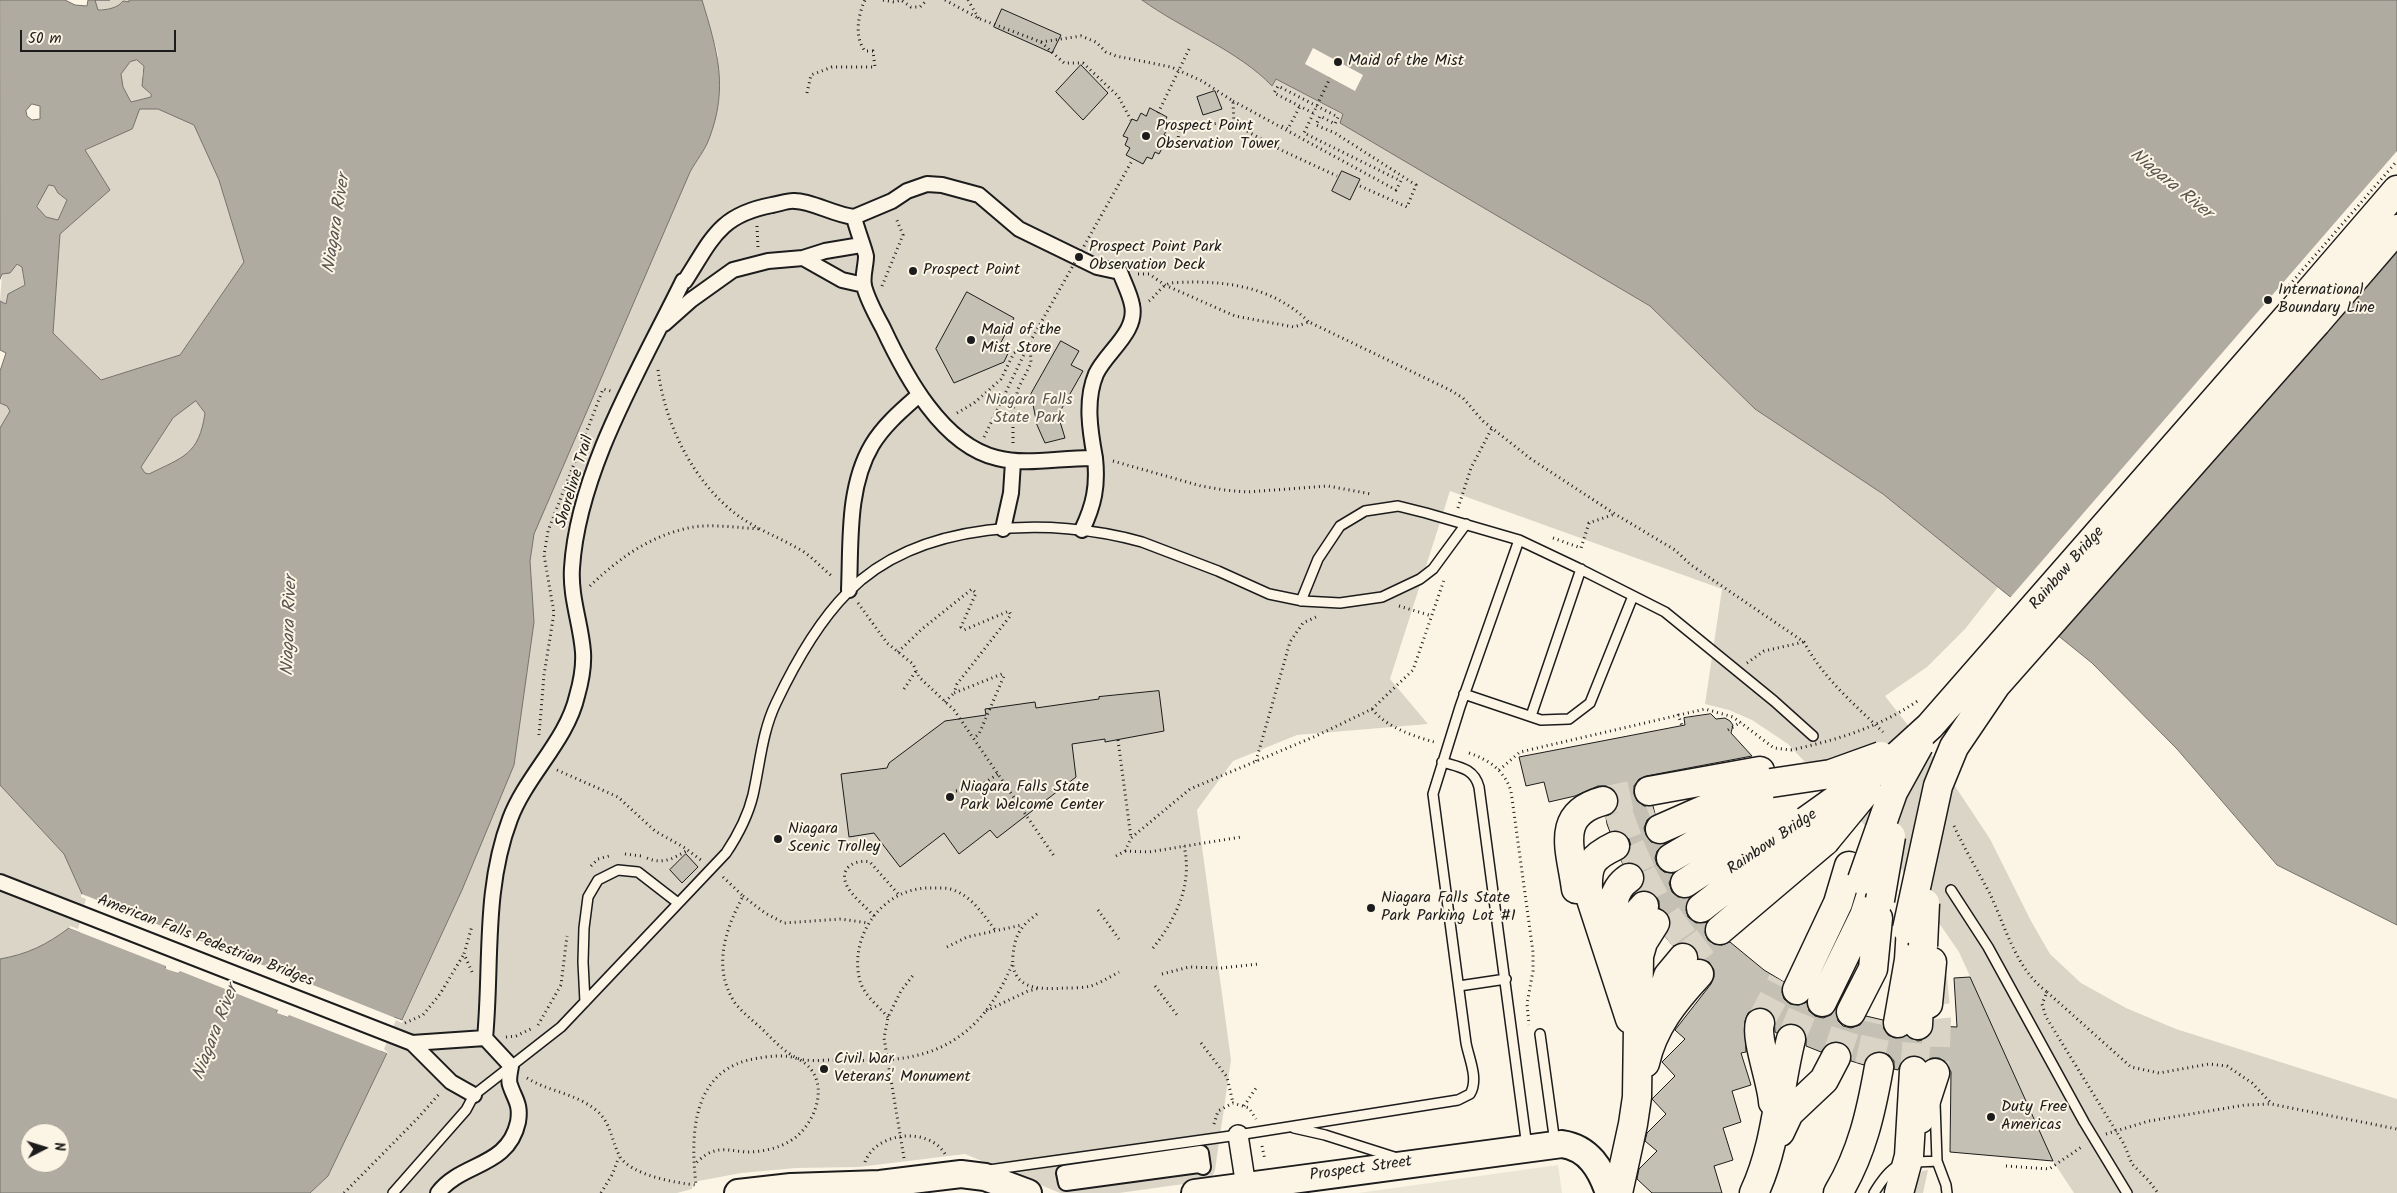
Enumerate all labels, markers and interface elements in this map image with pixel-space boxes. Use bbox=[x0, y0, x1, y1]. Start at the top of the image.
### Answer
scale bar bbox=[22, 20, 179, 52]
text: 50 m bbox=[28, 27, 62, 51]
place label: Maid of the Mist bbox=[1348, 52, 1464, 72]
marker: Maid of the Mist bbox=[1332, 56, 1344, 68]
place label: Prospect Point Observation Tower bbox=[1156, 117, 1279, 155]
marker: Prospect Point Observation Tower bbox=[1140, 130, 1152, 142]
water label: Niagara River bbox=[2124, 145, 2216, 225]
water label: Niagara River bbox=[320, 173, 356, 275]
place label: Prospect Point Park Observation Deck bbox=[1089, 238, 1221, 276]
marker: Prospect Point Park Observation Deck bbox=[1073, 251, 1085, 263]
place label: Prospect Point bbox=[923, 261, 1020, 281]
marker: Prospect Point bbox=[907, 265, 919, 277]
place label: International Boundary Line bbox=[2278, 281, 2375, 319]
marker: International Boundary Line bbox=[2262, 294, 2274, 306]
place label: Maid of the Mist Store bbox=[981, 321, 1061, 359]
marker: Maid of the Mist Store bbox=[965, 334, 977, 346]
park label: Niagara Falls State Park bbox=[986, 391, 1072, 429]
street label: Shoreline Trail bbox=[553, 433, 599, 531]
street label: Rainbow Bridge bbox=[2027, 523, 2109, 615]
water label: Niagara River bbox=[278, 576, 304, 676]
place label: Niagara Falls State Park Welcome Center bbox=[960, 778, 1104, 816]
marker: Niagara Falls State Park Welcome Center bbox=[944, 791, 956, 803]
street label: Rainbow Bridge bbox=[1724, 806, 1822, 880]
place label: Niagara Scenic Trolley bbox=[788, 820, 880, 858]
marker: Niagara Scenic Trolley bbox=[772, 833, 784, 845]
place label: Niagara Falls State Park Parking Lot #1 bbox=[1381, 889, 1516, 927]
street label: American Falls Pedestrian Bridges bbox=[94, 892, 316, 992]
marker: Niagara Falls State Park Parking Lot #1 bbox=[1365, 902, 1377, 914]
water label: Niagara River bbox=[189, 982, 245, 1084]
place label: Civil War Veterans' Monument bbox=[834, 1050, 971, 1088]
marker: Civil War Veterans' Monument bbox=[818, 1063, 830, 1075]
place label: Duty Free Americas bbox=[2001, 1098, 2067, 1136]
marker: Duty Free Americas bbox=[1985, 1111, 1997, 1123]
north arrow bbox=[20, 1123, 70, 1173]
text: N bbox=[48, 1141, 70, 1152]
street label: Prospect Street bbox=[1309, 1153, 1413, 1187]

